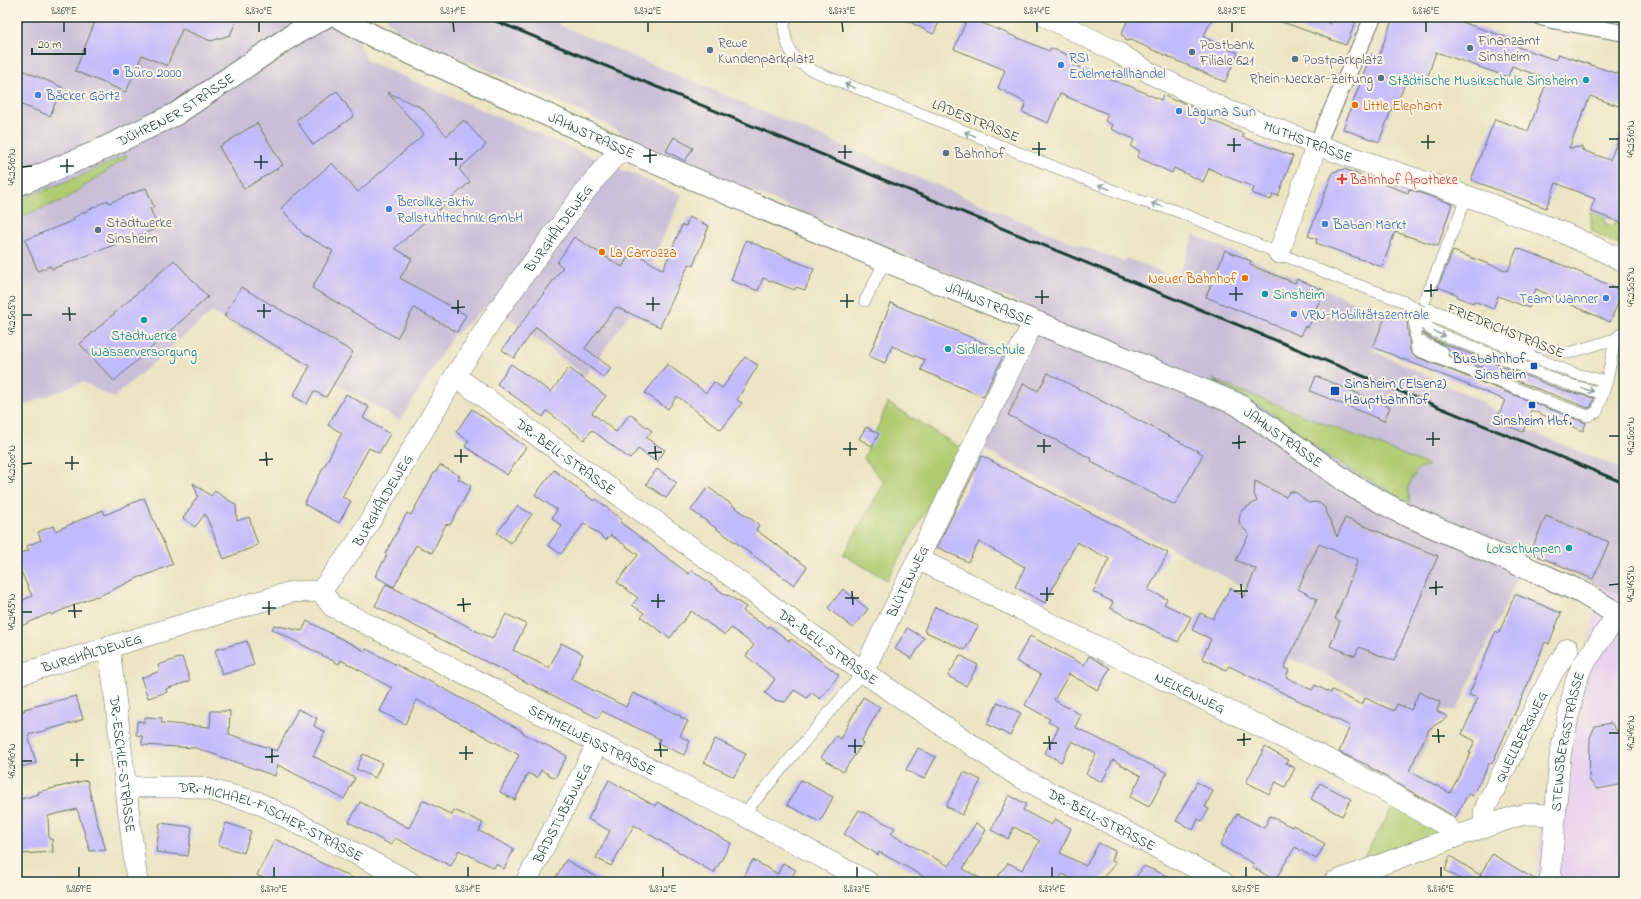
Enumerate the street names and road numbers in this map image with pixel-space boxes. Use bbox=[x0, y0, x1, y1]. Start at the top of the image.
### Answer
street label: DÜHRENER STRASSE bbox=[113, 68, 239, 153]
street label: LADESTRASSE bbox=[929, 94, 1022, 148]
street label: JAHNSTRASSE bbox=[544, 108, 638, 165]
street label: MUTHSTRASSE bbox=[1260, 116, 1355, 169]
street label: BURGHÄLDEWEG bbox=[519, 181, 598, 278]
street label: JAHNSTRASSE bbox=[942, 278, 1036, 332]
street label: FRIEDRICHSTRASSE bbox=[1443, 298, 1567, 364]
street label: JAHNSTRASSE bbox=[1239, 403, 1326, 474]
street label: DR.-BELL-STRASSE bbox=[510, 414, 619, 501]
street label: BURGHÄLDEWEG bbox=[348, 451, 419, 553]
street label: BLÜTENWEG bbox=[882, 542, 935, 622]
street label: DR.-BELL-STRASSE bbox=[772, 604, 882, 691]
street label: BURGHÄLDEWEG bbox=[38, 629, 145, 679]
street label: NELKENWEG bbox=[1151, 667, 1228, 720]
street label: STEINSBERGSTRASSE bbox=[1547, 669, 1591, 812]
street label: QUELLBERGWEG bbox=[1490, 688, 1554, 786]
street label: DR.-ESCHLE-STRASSE bbox=[103, 694, 140, 834]
street label: SEMMELWEISSTRASSE bbox=[524, 700, 658, 782]
street label: BADSTUBENWEG bbox=[528, 760, 598, 868]
street label: DR.-MICHAEL-FISCHER-STRASSE bbox=[177, 778, 366, 868]
street label: DR.-BELL-STRASSE bbox=[1043, 784, 1159, 857]

